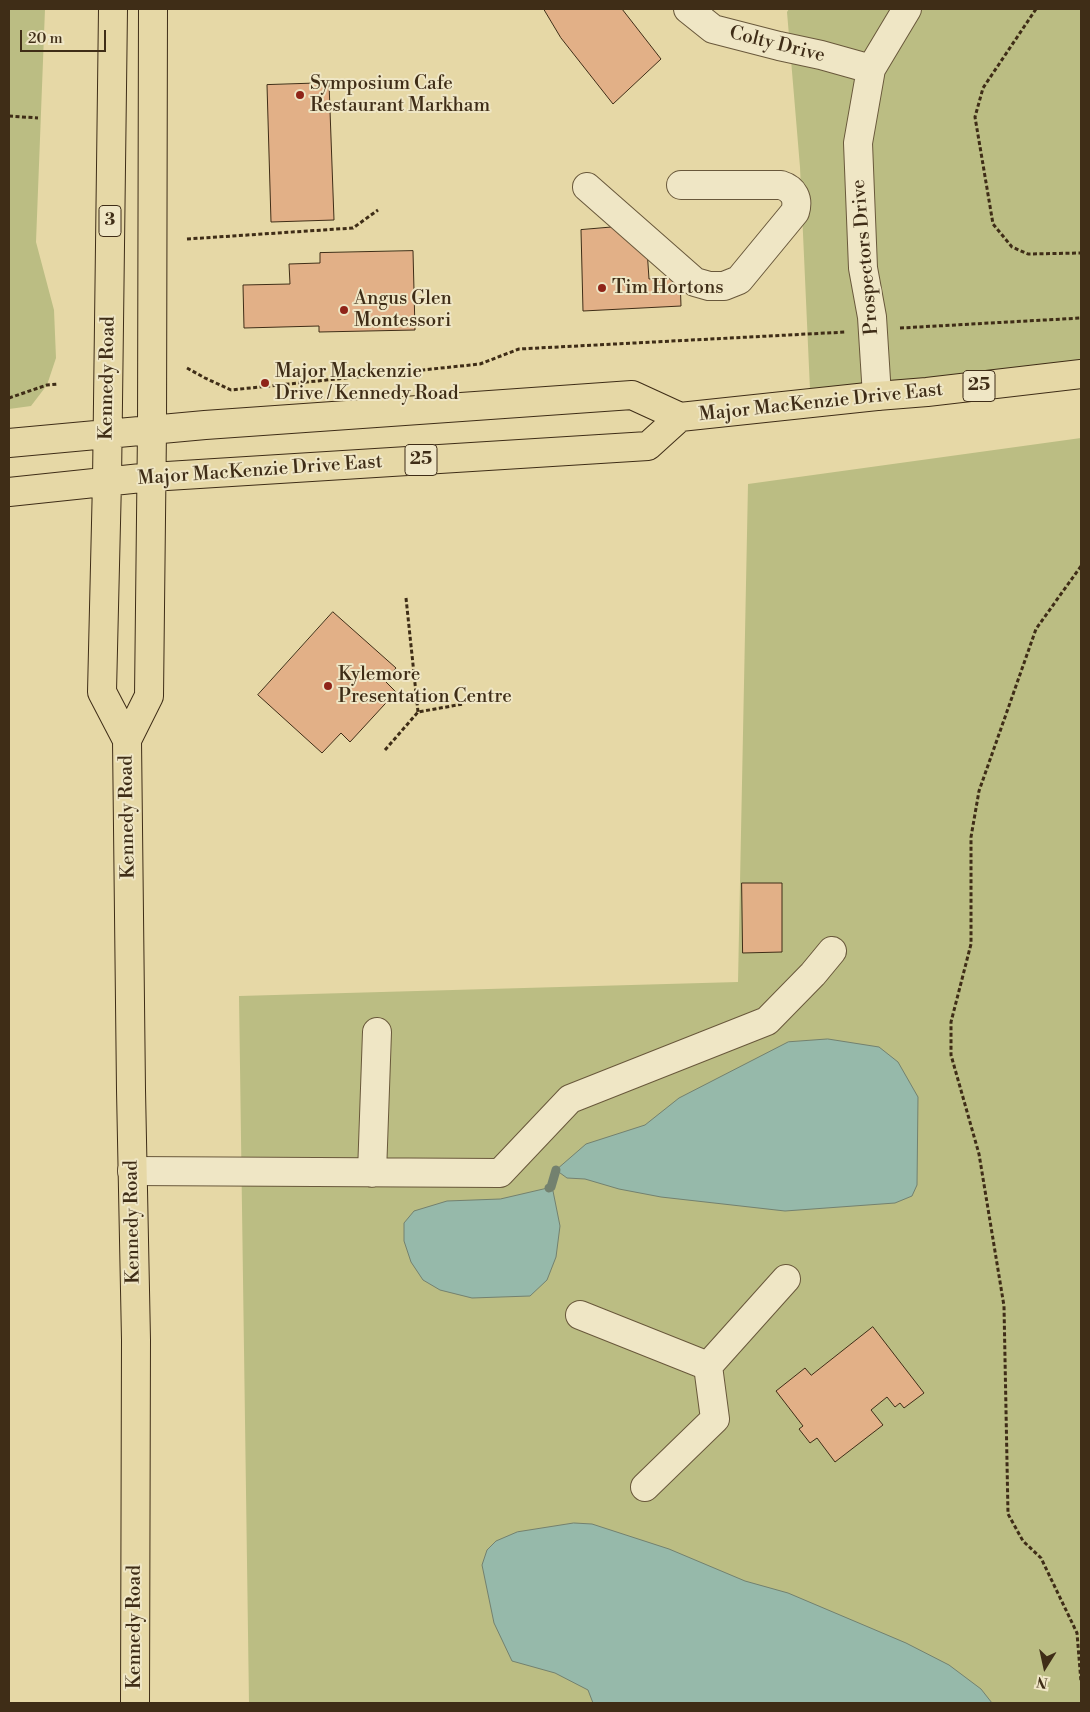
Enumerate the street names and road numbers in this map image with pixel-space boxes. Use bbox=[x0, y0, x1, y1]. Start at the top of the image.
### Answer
street label: Colty Drive bbox=[727, 22, 827, 68]
street label: Prospectors Drive bbox=[848, 178, 884, 336]
road number: 3 bbox=[99, 206, 121, 237]
street label: Kennedy Road bbox=[96, 316, 120, 440]
road number: 25 bbox=[963, 371, 995, 402]
street label: Major MacKenzie Drive East bbox=[698, 379, 944, 427]
road number: 25 bbox=[405, 444, 437, 476]
street label: Major MacKenzie Drive East bbox=[137, 451, 383, 491]
street label: Kennedy Road bbox=[116, 755, 140, 879]
street label: Kennedy Road bbox=[121, 1160, 145, 1284]
street label: Kennedy Road bbox=[124, 1565, 146, 1689]

